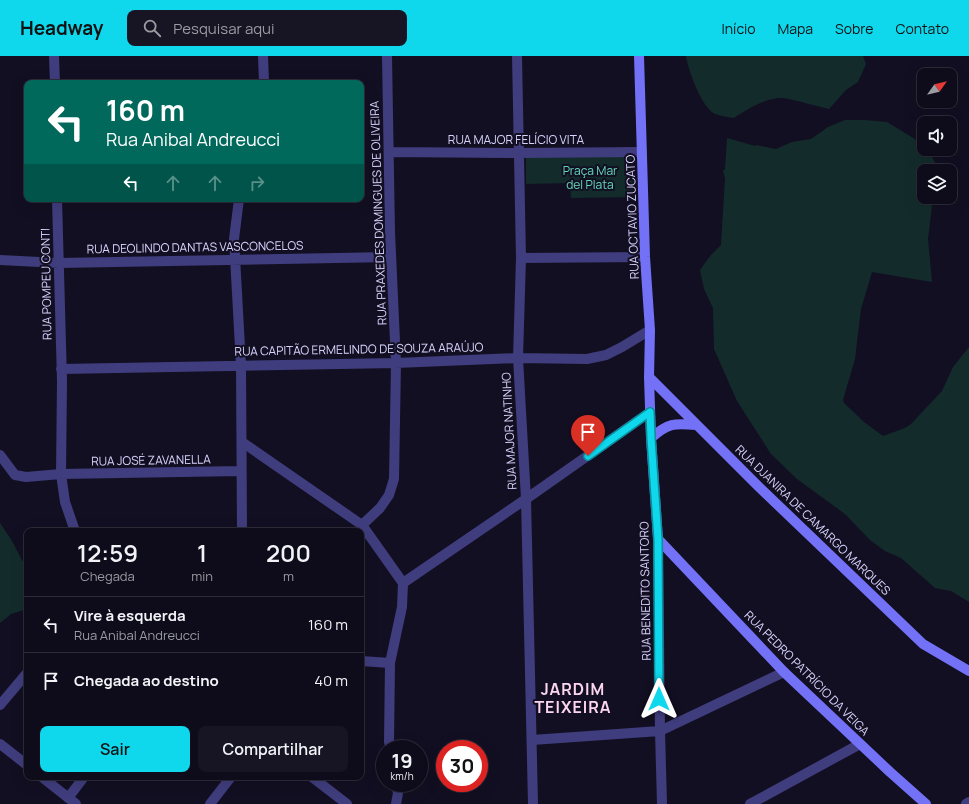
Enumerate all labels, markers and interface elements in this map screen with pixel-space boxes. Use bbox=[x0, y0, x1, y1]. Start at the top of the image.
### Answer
search box bbox=[127, 10, 407, 46]
text: Headway bbox=[20, 15, 103, 41]
icon: search bbox=[141, 17, 163, 39]
text: Pesquisar aqui bbox=[173, 18, 275, 39]
text: Início bbox=[722, 19, 755, 38]
text: Mapa bbox=[777, 19, 813, 38]
text: Sobre bbox=[835, 19, 873, 38]
text: Contato bbox=[895, 19, 949, 38]
north arrow bbox=[917, 68, 957, 108]
map controls bbox=[917, 68, 957, 204]
text: 160 m bbox=[106, 91, 185, 129]
icon: left bbox=[40, 96, 92, 148]
street label: RUA PRAXEDES DOMINGUES DE OLIVEIRA bbox=[366, 100, 390, 326]
button: sound bbox=[917, 116, 957, 156]
text: Rua Anibal Andreucci bbox=[106, 127, 280, 151]
street label: RUA MAJOR FELÍCIO VITA bbox=[448, 131, 585, 148]
street label: RUA OCTAVIO ZUCATO bbox=[621, 154, 643, 280]
park label: Praça Mar del Plata bbox=[563, 162, 618, 193]
button: layers bbox=[917, 164, 957, 204]
icon: left bbox=[120, 172, 142, 194]
icon: ahead bbox=[162, 172, 184, 194]
icon: ahead bbox=[204, 172, 226, 194]
icon: right bbox=[246, 172, 268, 194]
street label: RUA POMPEU CONTI bbox=[37, 228, 55, 340]
street label: RUA DEOLINDO DANTAS VASCONCELOS bbox=[86, 237, 304, 257]
street label: RUA CAPITÃO ERMELINDO DE SOUZA ARAÚJO bbox=[234, 338, 484, 360]
street label: RUA MAJOR NATINHO bbox=[497, 371, 521, 490]
pin bbox=[571, 415, 605, 456]
icon: arrive bbox=[577, 421, 599, 443]
street label: RUA DJANIRA DE CAMARGO MARQUES bbox=[732, 441, 894, 599]
street label: RUA JOSÉ ZAVANELLA bbox=[91, 450, 211, 470]
street label: RUA BENEDITO SANTORO bbox=[635, 521, 655, 661]
text: 12:59 bbox=[77, 536, 138, 569]
text: 1 bbox=[197, 536, 207, 569]
text: 200 bbox=[266, 536, 311, 569]
text: Chegada bbox=[80, 567, 135, 585]
text: min bbox=[191, 567, 213, 585]
text: m bbox=[283, 567, 294, 585]
text: Vire à esquerda bbox=[74, 605, 186, 626]
street label: RUA PEDRO PATRÍCIO DA VEIGA bbox=[741, 607, 874, 740]
icon: left bbox=[40, 614, 62, 636]
text: 160 m bbox=[308, 614, 348, 635]
text: Rua Anibal Andreucci bbox=[74, 626, 200, 644]
icon: arrive bbox=[40, 670, 62, 692]
text: Chegada ao destino bbox=[74, 670, 219, 691]
text: 40 m bbox=[314, 670, 348, 691]
district label: JARDIM TEIXEIRA bbox=[534, 678, 612, 718]
position arrow bbox=[638, 678, 680, 720]
button: Sair bbox=[40, 726, 190, 772]
button: Compartilhar bbox=[198, 726, 348, 772]
speed limit sign: 30 bbox=[436, 740, 488, 792]
text: 19 bbox=[391, 747, 413, 774]
text: km/h bbox=[390, 769, 414, 783]

